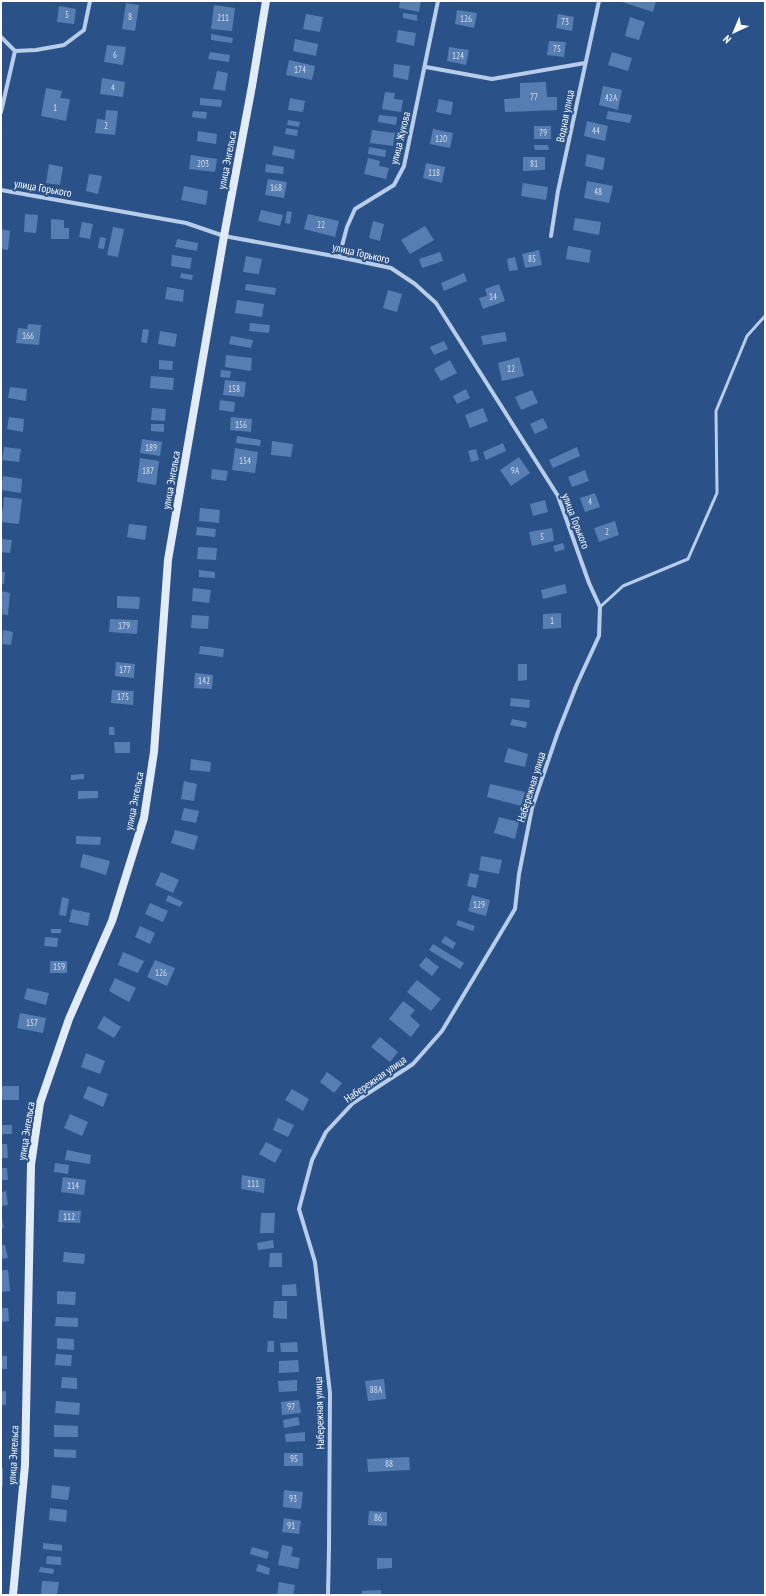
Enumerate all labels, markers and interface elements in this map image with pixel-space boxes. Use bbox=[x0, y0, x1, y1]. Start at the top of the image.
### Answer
house number: 5 bbox=[65, 9, 69, 20]
house number: 8 bbox=[128, 11, 132, 22]
house number: 211 bbox=[217, 12, 229, 23]
north arrow bbox=[714, 12, 754, 52]
house number: 126 bbox=[460, 13, 472, 24]
house number: 73 bbox=[561, 16, 569, 27]
text: N bbox=[720, 32, 734, 46]
house number: 75 bbox=[553, 43, 561, 54]
house number: 6 bbox=[113, 49, 117, 60]
house number: 124 bbox=[452, 50, 464, 61]
house number: 174 bbox=[294, 64, 306, 75]
house number: 4 bbox=[111, 82, 115, 93]
street label: Водная улица bbox=[553, 89, 577, 143]
house number: 77 bbox=[530, 91, 538, 102]
house number: 42А bbox=[605, 92, 618, 103]
house number: 1 bbox=[53, 102, 57, 113]
street label: улица Жукова bbox=[387, 110, 413, 166]
house number: 2 bbox=[104, 120, 108, 131]
house number: 44 bbox=[592, 125, 600, 136]
house number: 79 bbox=[539, 127, 547, 138]
street label: улица Энгельса bbox=[214, 130, 240, 190]
house number: 120 bbox=[435, 133, 447, 144]
house number: 203 bbox=[197, 158, 209, 169]
house number: 81 bbox=[530, 158, 538, 169]
house number: 118 bbox=[428, 167, 440, 178]
street label: улица Горького bbox=[13, 176, 73, 200]
house number: 168 bbox=[270, 182, 282, 193]
house number: 48 bbox=[594, 186, 602, 197]
house number: 22 bbox=[317, 219, 325, 230]
street label: улица Горького bbox=[331, 240, 391, 266]
house number: 85 bbox=[528, 253, 536, 264]
house number: 14 bbox=[489, 291, 497, 302]
house number: 166 bbox=[22, 330, 34, 341]
house number: 12 bbox=[507, 363, 515, 374]
house number: 158 bbox=[228, 383, 240, 394]
house number: 156 bbox=[235, 419, 247, 430]
house number: 189 bbox=[145, 442, 157, 453]
street label: улица Энгельса bbox=[159, 450, 183, 510]
house number: 154 bbox=[239, 455, 251, 466]
house number: 187 bbox=[142, 465, 154, 476]
house number: 9А bbox=[511, 465, 520, 476]
street label: улица Горького bbox=[559, 491, 593, 551]
house number: 4 bbox=[588, 496, 592, 507]
house number: 2 bbox=[605, 526, 609, 537]
house number: 5 bbox=[540, 531, 544, 542]
house number: 1 bbox=[550, 615, 554, 626]
house number: 179 bbox=[118, 620, 130, 631]
house number: 177 bbox=[119, 664, 131, 675]
house number: 142 bbox=[198, 675, 210, 686]
house number: 175 bbox=[117, 691, 129, 702]
street label: Набережная улица bbox=[514, 750, 548, 824]
street label: улица Энгельса bbox=[121, 771, 147, 831]
house number: 129 bbox=[473, 899, 485, 910]
house number: 159 bbox=[53, 961, 65, 972]
house number: 126 bbox=[155, 967, 167, 978]
house number: 157 bbox=[26, 1017, 38, 1028]
street label: Набережная улица bbox=[341, 1052, 409, 1106]
street label: улица Энгельса bbox=[14, 1101, 38, 1161]
house number: 111 bbox=[247, 1178, 259, 1189]
house number: 114 bbox=[67, 1180, 79, 1191]
house number: 112 bbox=[63, 1211, 75, 1222]
street label: Набережная улица bbox=[311, 1376, 327, 1450]
house number: 88А bbox=[370, 1384, 383, 1395]
house number: 97 bbox=[287, 1401, 295, 1412]
street label: улица Энгельса bbox=[4, 1425, 22, 1485]
house number: 95 bbox=[290, 1453, 298, 1464]
house number: 88 bbox=[385, 1458, 393, 1469]
house number: 93 bbox=[289, 1493, 297, 1504]
house number: 86 bbox=[374, 1512, 382, 1523]
house number: 91 bbox=[287, 1520, 295, 1531]

